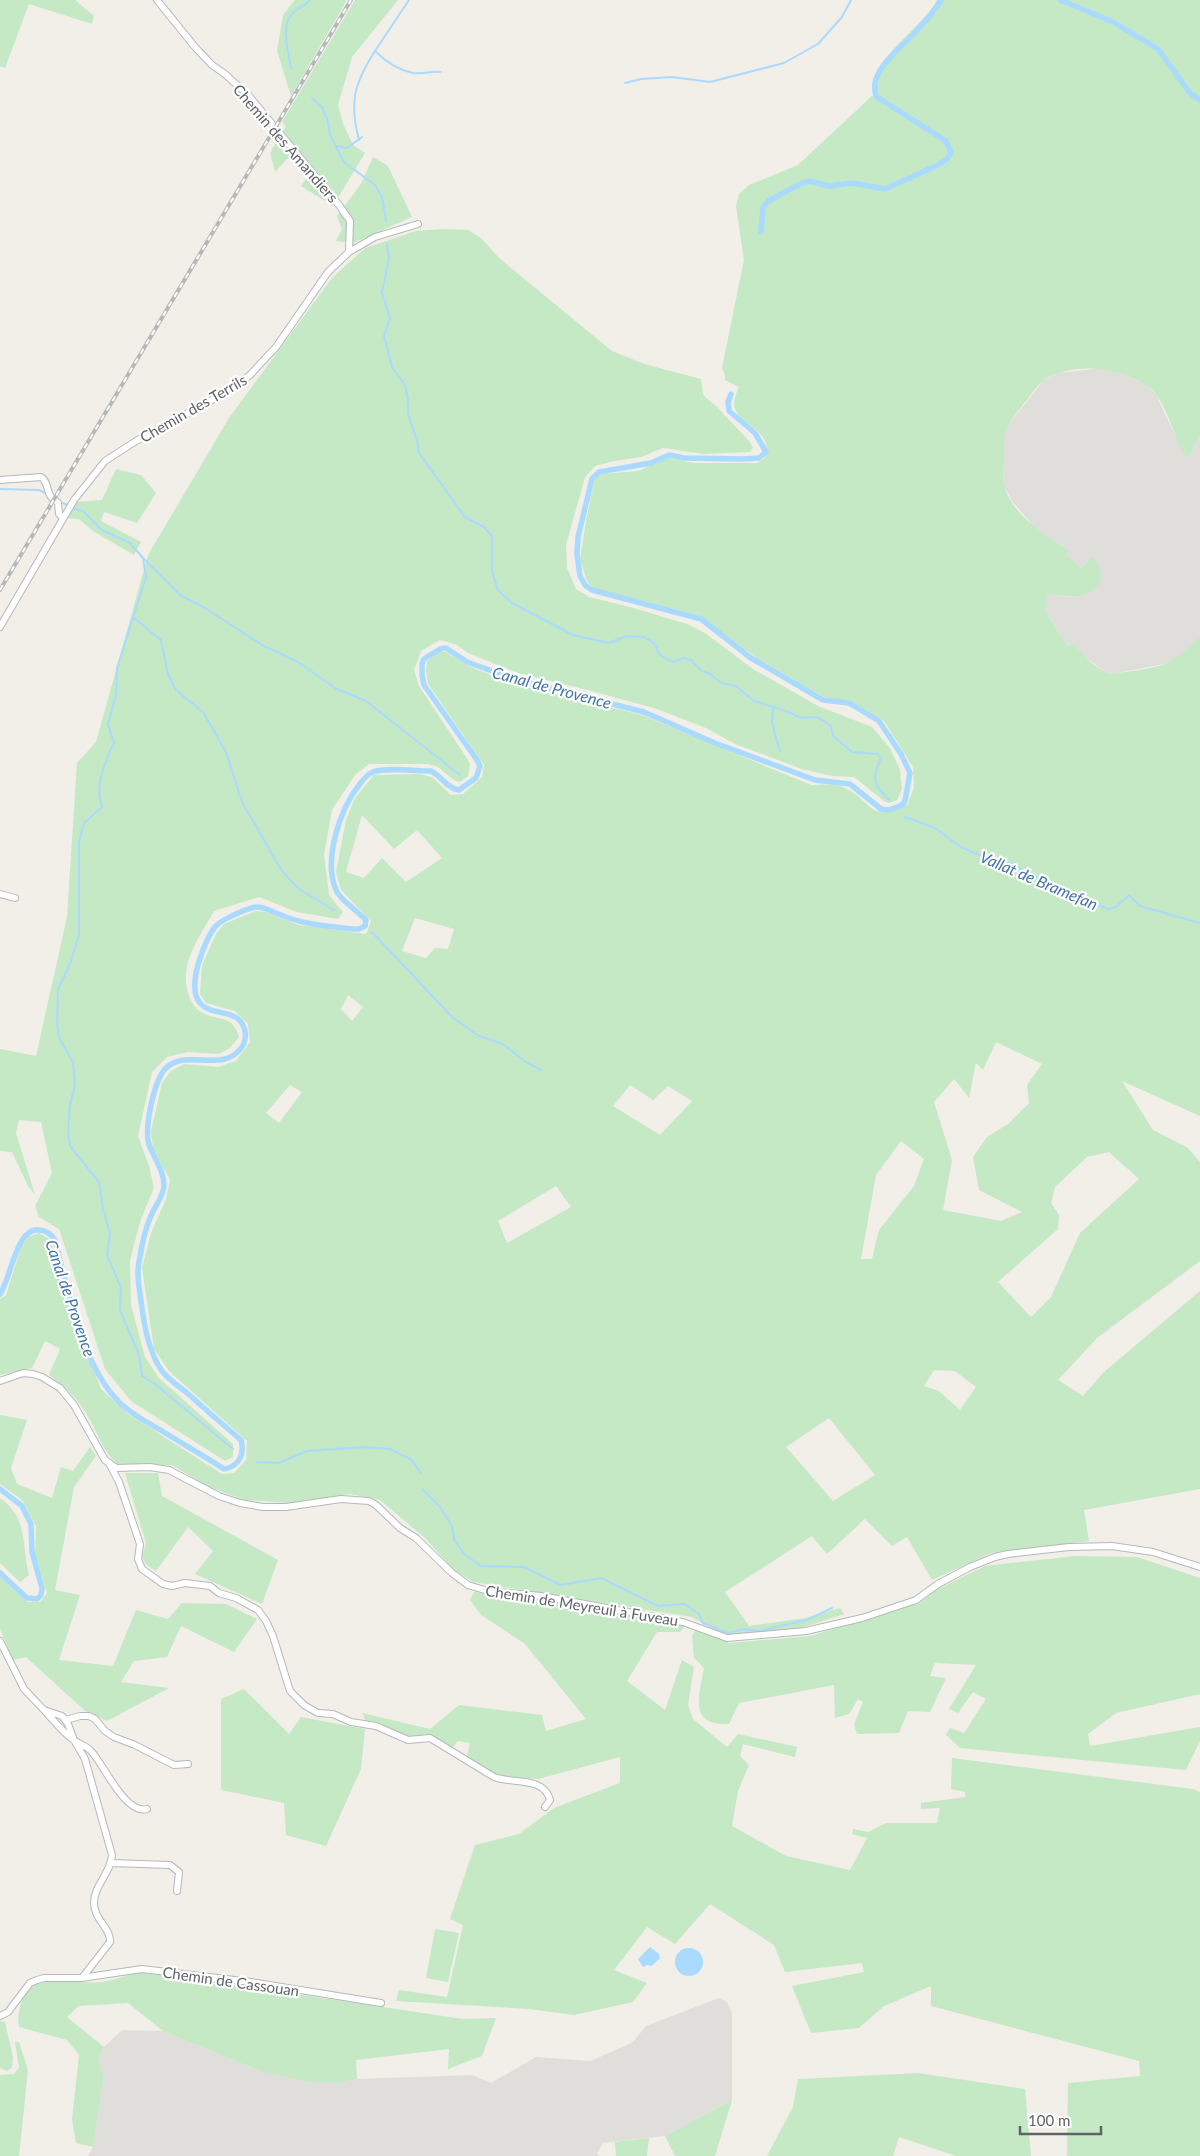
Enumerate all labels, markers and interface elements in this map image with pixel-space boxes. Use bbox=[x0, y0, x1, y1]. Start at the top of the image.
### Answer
street label: Chemin des Amandiers bbox=[230, 80, 342, 206]
street label: Chemin des Terrils bbox=[136, 370, 250, 446]
water label: Canal de Provence bbox=[490, 662, 614, 712]
water label: Vallat de Bramefan bbox=[977, 847, 1101, 913]
water label: Canal de Provence bbox=[42, 1237, 100, 1359]
street label: Chemin de Meyreuil à Fuveau bbox=[484, 1581, 680, 1629]
street label: Chemin de Cassouan bbox=[162, 1962, 300, 2000]
scale bar bbox=[1020, 2104, 1101, 2136]
text: 100 m bbox=[1028, 2111, 1070, 2129]

